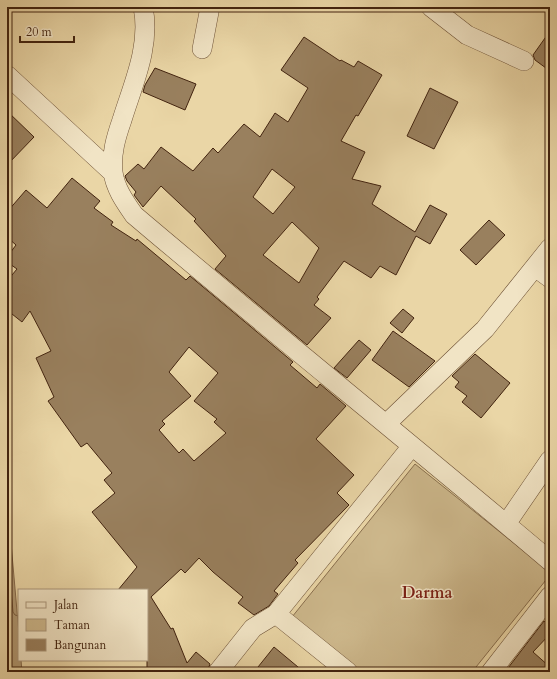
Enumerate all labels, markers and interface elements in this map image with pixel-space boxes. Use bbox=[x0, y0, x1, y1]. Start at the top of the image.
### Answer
scale bar bbox=[20, 18, 74, 44]
text: 20 m bbox=[26, 24, 53, 40]
district label: Darma bbox=[402, 582, 452, 604]
legend bbox=[18, 589, 148, 661]
text: Jalan bbox=[52, 597, 78, 613]
text: Taman bbox=[54, 617, 90, 633]
text: Bangunan bbox=[54, 637, 106, 653]

